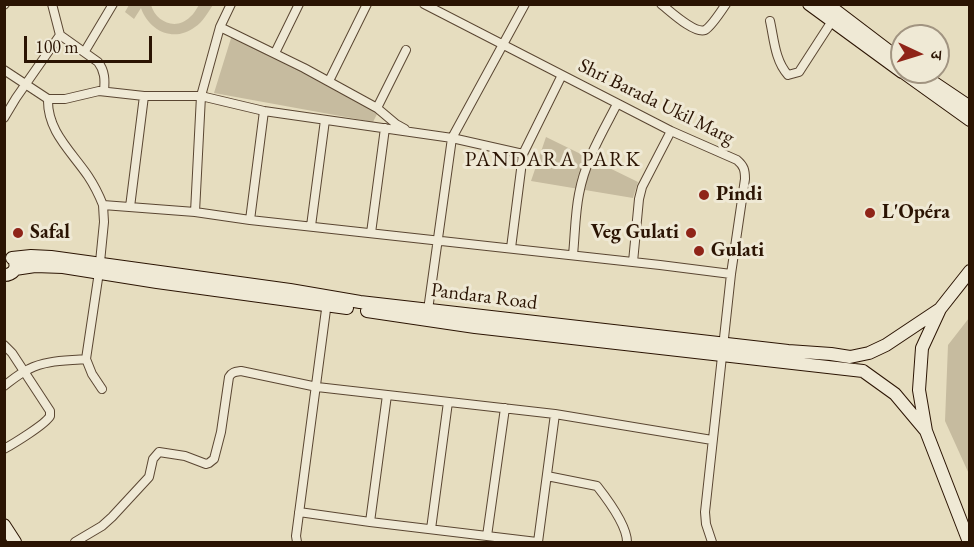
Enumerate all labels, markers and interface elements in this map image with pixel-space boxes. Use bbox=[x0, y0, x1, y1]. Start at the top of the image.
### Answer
scale bar bbox=[27, 24, 154, 62]
north arrow bbox=[890, 24, 950, 84]
text: 100 m bbox=[35, 35, 79, 58]
text: उ bbox=[926, 50, 947, 60]
street label: Shri Barada Ukil Marg bbox=[574, 54, 738, 150]
district label: PANDARA PARK bbox=[465, 147, 641, 173]
place label: Pindi bbox=[716, 183, 762, 207]
marker: Pindi bbox=[697, 188, 711, 202]
place label: L'Opéra bbox=[882, 201, 950, 225]
marker: L'Opéra bbox=[863, 206, 877, 220]
place label: Safal bbox=[30, 221, 70, 245]
place label: Veg Gulati bbox=[591, 221, 679, 245]
marker: Safal bbox=[11, 226, 25, 240]
marker: Veg Gulati bbox=[684, 226, 698, 240]
place label: Gulati bbox=[711, 239, 764, 263]
marker: Gulati bbox=[692, 244, 706, 258]
street label: Pandara Road bbox=[429, 279, 539, 315]

